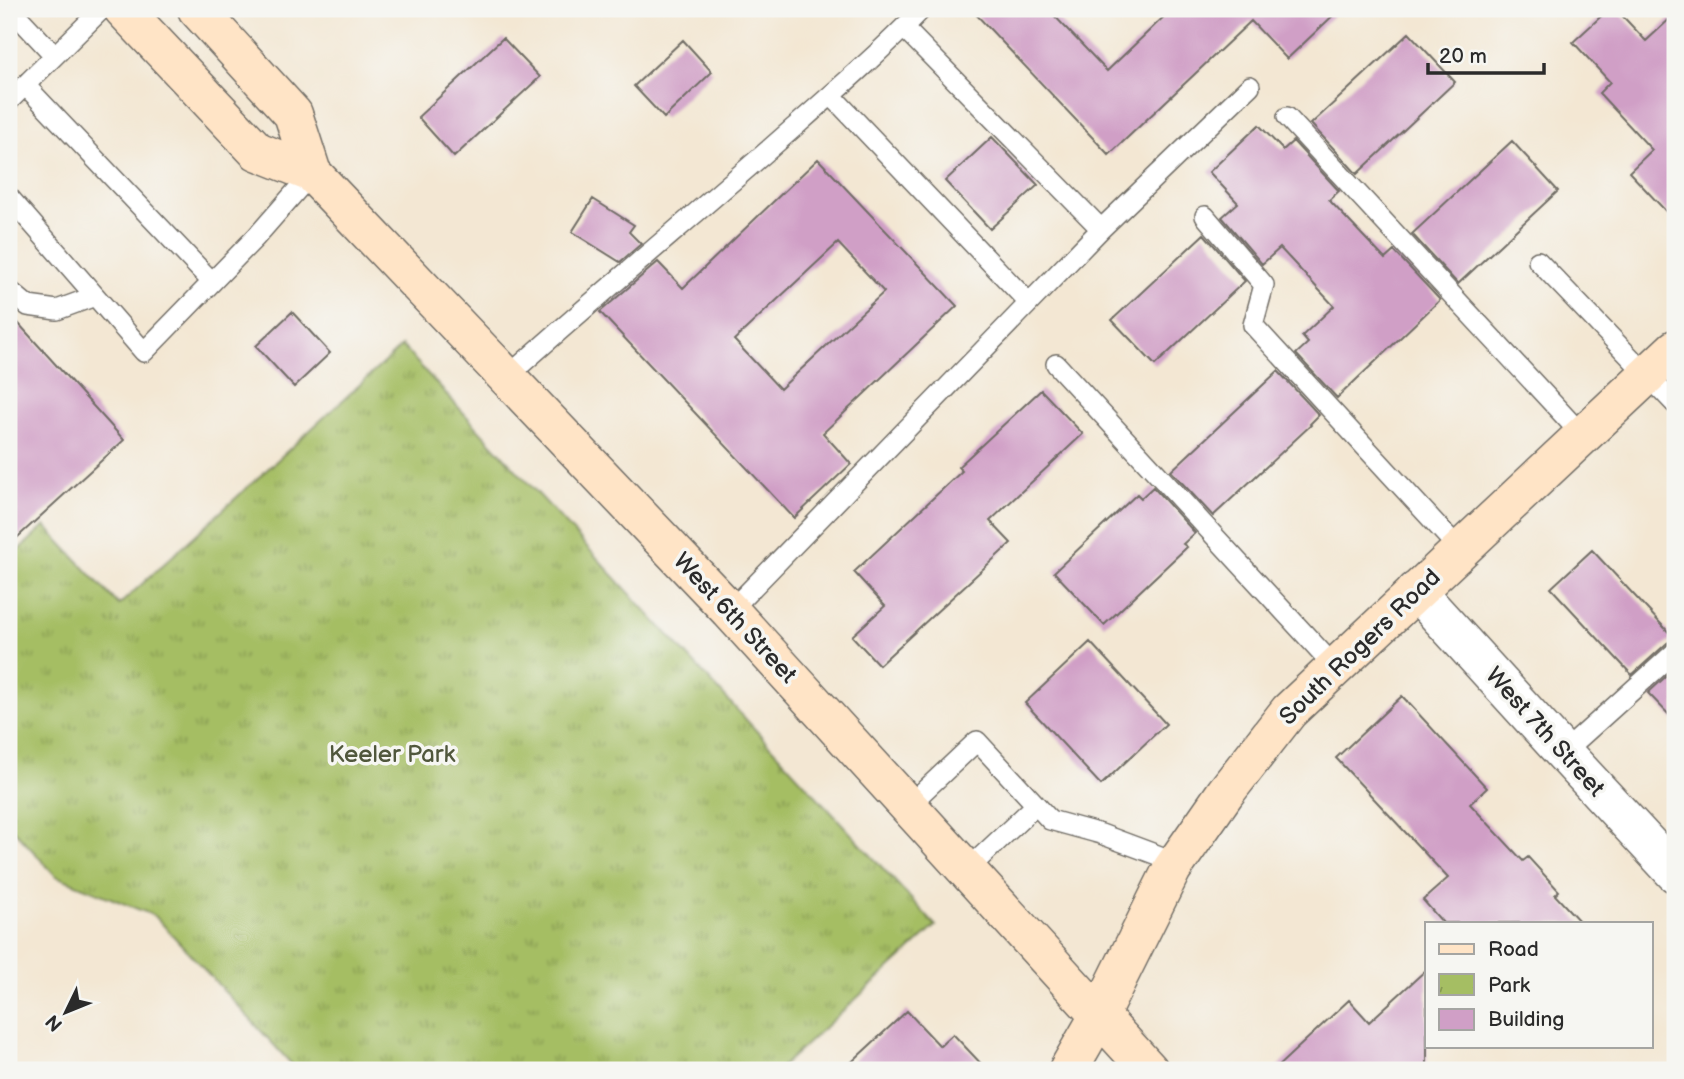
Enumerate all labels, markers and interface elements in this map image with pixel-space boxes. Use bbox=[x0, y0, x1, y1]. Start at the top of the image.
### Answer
scale bar bbox=[1428, 32, 1544, 76]
text: 20 m bbox=[1439, 44, 1487, 69]
street label: West 6th Street bbox=[667, 547, 803, 690]
street label: South Rogers Road bbox=[1274, 563, 1446, 731]
street label: West 7th Street bbox=[1479, 661, 1611, 803]
park label: Keeler Park bbox=[329, 740, 455, 769]
legend bbox=[1425, 922, 1652, 1048]
text: Road bbox=[1488, 937, 1539, 962]
text: Park bbox=[1488, 973, 1531, 998]
north arrow bbox=[32, 978, 102, 1048]
text: Building bbox=[1488, 1007, 1564, 1032]
text: N bbox=[41, 1010, 68, 1036]

